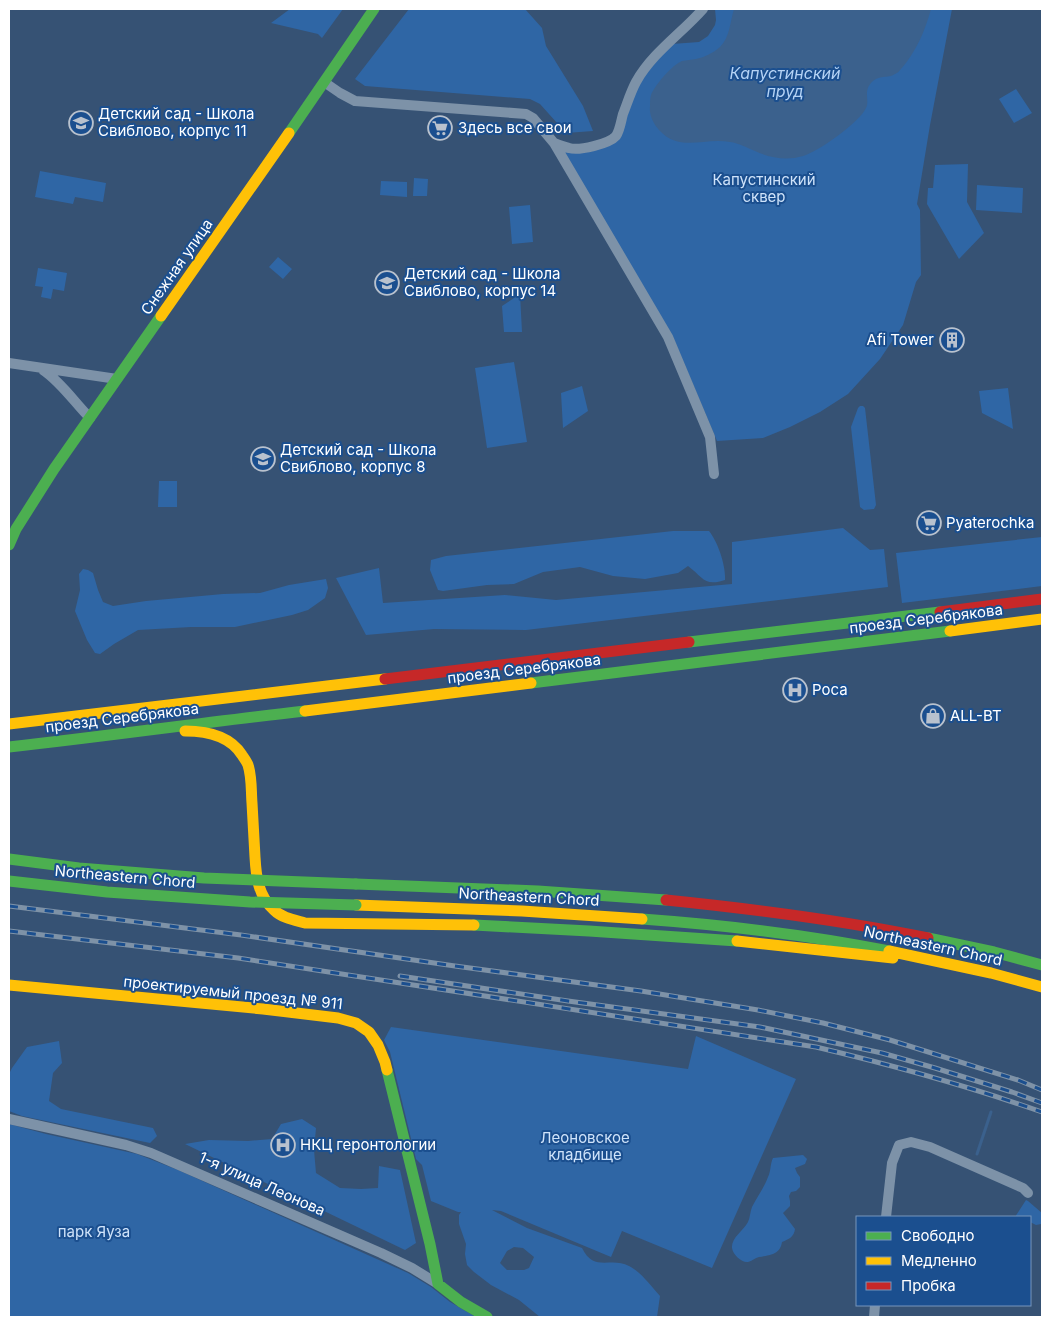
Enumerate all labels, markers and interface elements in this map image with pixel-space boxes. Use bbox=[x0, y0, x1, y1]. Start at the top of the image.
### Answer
water label: Капустинский пруд bbox=[730, 63, 841, 101]
place label: Детский сад - Школа Свиблово, корпус 11 bbox=[98, 104, 255, 140]
school or university icon: Детский сад - Школа Свиблово, корпус 11 bbox=[68, 110, 94, 136]
supermarket icon: Здесь все свои bbox=[427, 115, 453, 141]
place label: Здесь все свои bbox=[458, 118, 572, 137]
park label: Капустинский сквер bbox=[712, 170, 816, 206]
street label: Снежная улица bbox=[136, 215, 217, 318]
place label: Детский сад - Школа Свиблово, корпус 14 bbox=[404, 264, 561, 300]
school or university icon: Детский сад - Школа Свиблово, корпус 14 bbox=[374, 270, 400, 296]
building icon: Afi Tower bbox=[939, 327, 965, 353]
place label: Afi Tower bbox=[867, 330, 934, 349]
place label: Детский сад - Школа Свиблово, корпус 8 bbox=[280, 440, 437, 476]
school or university icon: Детский сад - Школа Свиблово, корпус 8 bbox=[250, 446, 276, 472]
supermarket icon: Pyaterochka bbox=[916, 510, 942, 536]
place label: Pyaterochka bbox=[946, 513, 1034, 532]
street label: проезд Серебрякова bbox=[848, 600, 1004, 637]
street label: проезд Серебрякова bbox=[446, 650, 602, 687]
hospital icon: Роса bbox=[782, 677, 808, 703]
place label: Роса bbox=[812, 680, 848, 699]
street label: проезд Серебрякова bbox=[44, 699, 200, 736]
shop icon: ALL-BT bbox=[920, 703, 946, 729]
place label: ALL-BT bbox=[950, 706, 1002, 725]
street label: Northeastern Chord bbox=[54, 861, 196, 892]
street label: Northeastern Chord bbox=[458, 883, 600, 910]
street label: Northeastern Chord bbox=[862, 922, 1004, 969]
street label: проектируемый проезд № 911 bbox=[122, 972, 344, 1013]
park label: Леоновское кладбище bbox=[540, 1128, 630, 1164]
hospital icon: НКЦ геронтологии bbox=[270, 1132, 296, 1158]
place label: НКЦ геронтологии bbox=[300, 1135, 436, 1154]
street label: 1-я улица Леонова bbox=[196, 1147, 328, 1220]
legend bbox=[856, 1216, 1031, 1306]
park label: парк Яуза bbox=[58, 1222, 130, 1241]
text: Свободно bbox=[901, 1226, 975, 1245]
text: Медленно bbox=[901, 1251, 977, 1270]
text: Пробка bbox=[901, 1276, 956, 1295]

